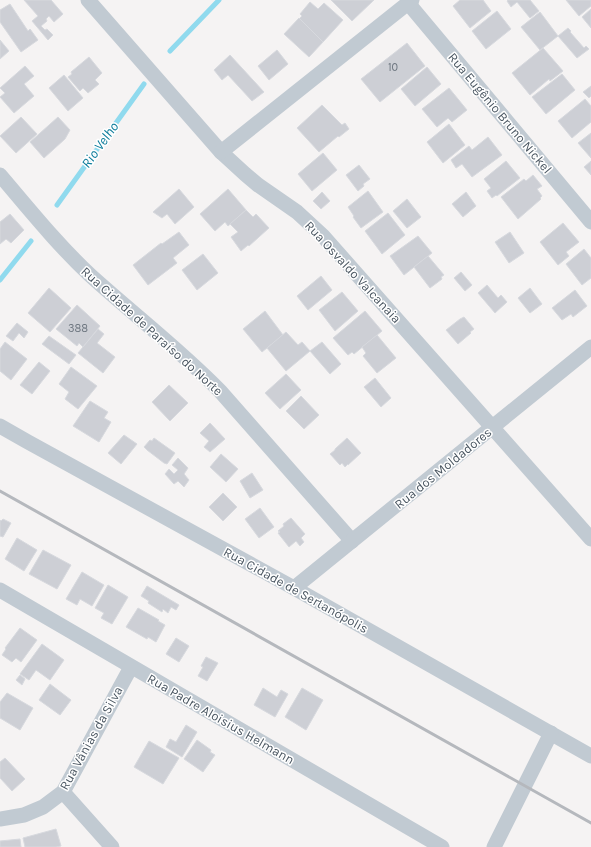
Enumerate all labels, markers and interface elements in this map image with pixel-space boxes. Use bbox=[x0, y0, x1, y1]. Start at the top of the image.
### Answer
street label: Rua Eugênio Bruno Nickel bbox=[445, 50, 555, 176]
house number: 10 bbox=[388, 61, 398, 74]
water label: Rio Velho bbox=[78, 119, 122, 171]
street label: Rua Osvaldo Valcanaia bbox=[302, 218, 404, 326]
street label: Rua Cidade de Paraíso do Norte bbox=[78, 264, 226, 399]
house number: 388 bbox=[68, 322, 88, 335]
street label: Rua dos Moldadores bbox=[391, 424, 495, 512]
street label: Rua Cidade de Sertanópolis bbox=[221, 544, 371, 636]
street label: Rua Padre Aloisius Helmann bbox=[145, 671, 297, 767]
street label: Rua Vânias da Silva bbox=[56, 684, 126, 792]

